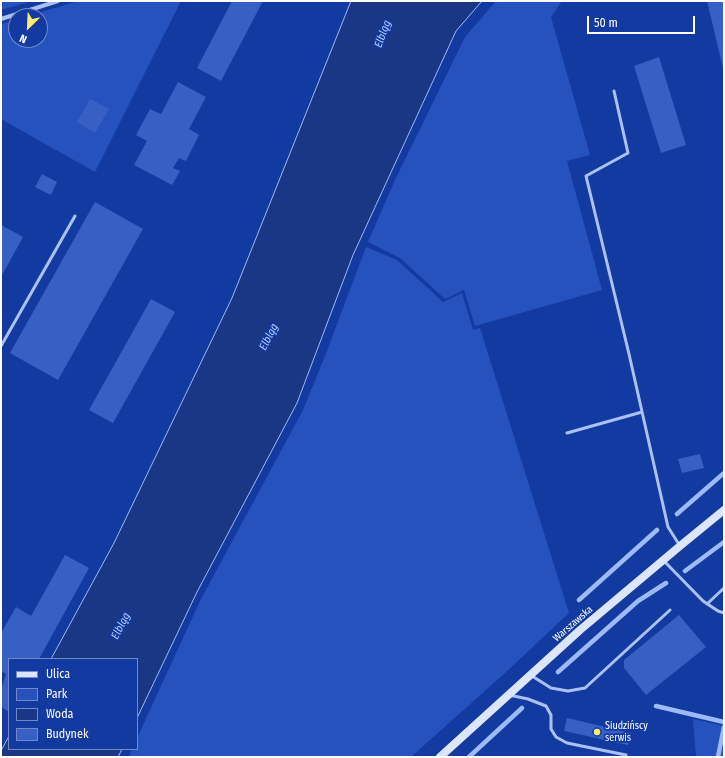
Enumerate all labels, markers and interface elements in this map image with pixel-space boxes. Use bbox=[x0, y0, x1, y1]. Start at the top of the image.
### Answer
north arrow bbox=[8, 8, 48, 48]
scale bar bbox=[589, 8, 697, 34]
text: 50 m bbox=[594, 16, 618, 30]
water label: Elbląg bbox=[372, 19, 394, 49]
text: N bbox=[18, 31, 29, 46]
water label: Elbląg bbox=[257, 321, 281, 353]
street label: Warszawska bbox=[551, 604, 595, 644]
water label: Elbląg bbox=[109, 610, 133, 642]
legend bbox=[8, 658, 138, 750]
text: Ulica bbox=[46, 667, 70, 681]
text: Park bbox=[46, 687, 67, 701]
text: Woda bbox=[46, 707, 74, 721]
place label: Siudzińscy serwis bbox=[605, 720, 648, 744]
text: Budynek bbox=[46, 727, 88, 741]
marker: Siudzińscy serwis bbox=[592, 727, 602, 737]

